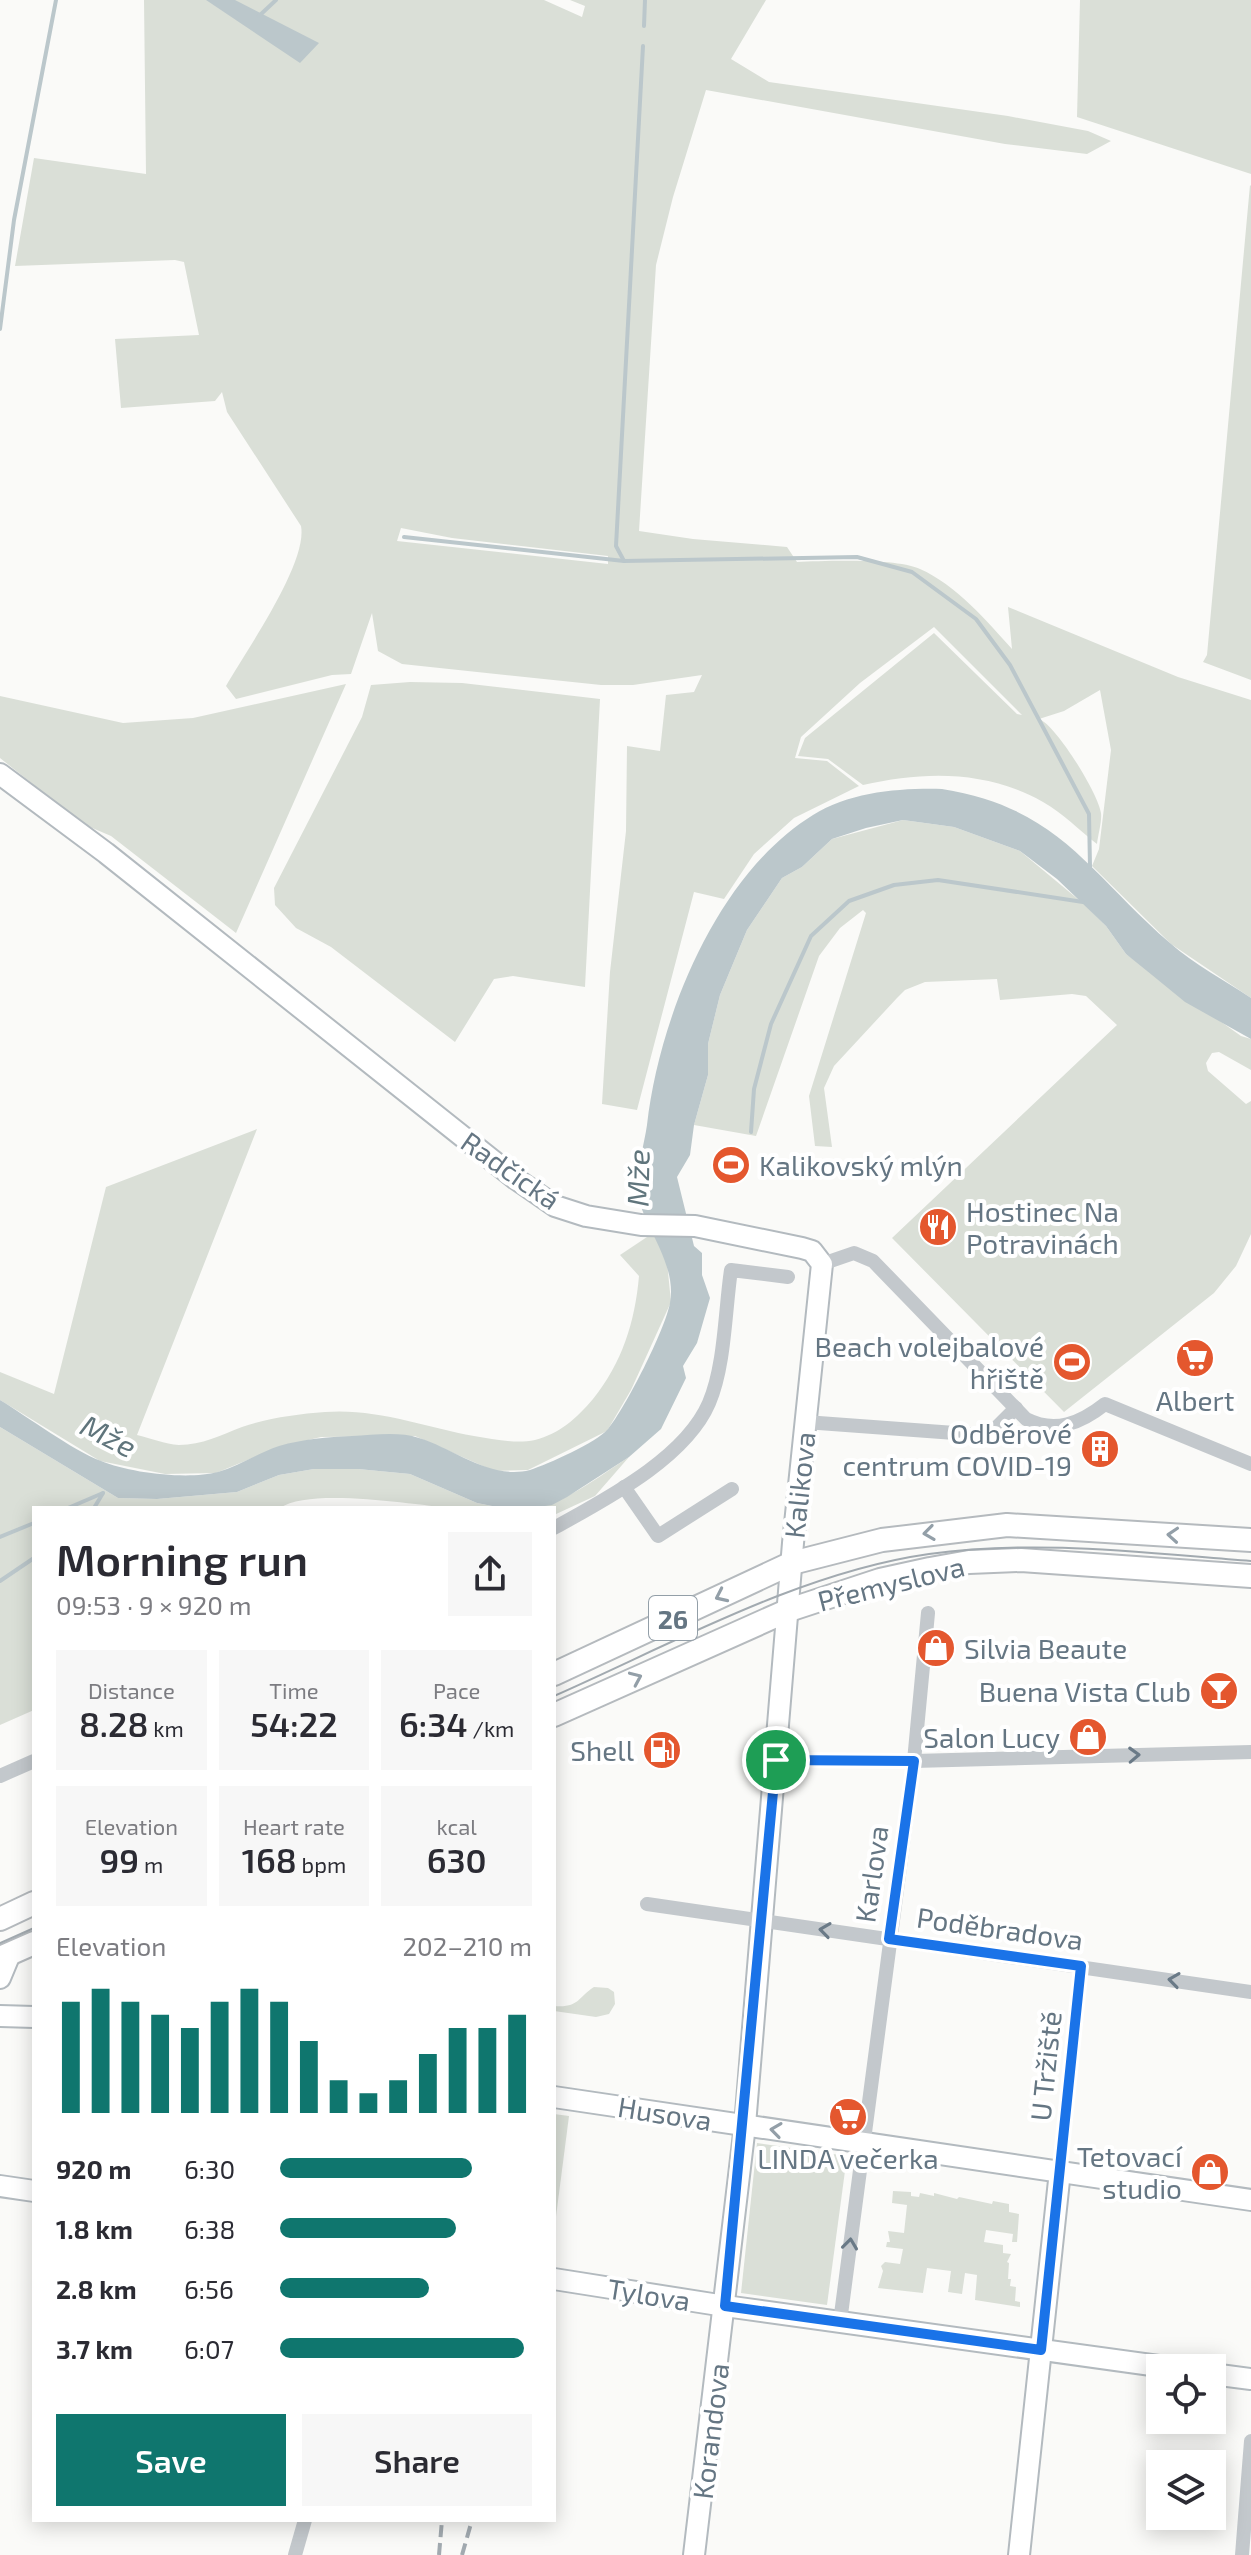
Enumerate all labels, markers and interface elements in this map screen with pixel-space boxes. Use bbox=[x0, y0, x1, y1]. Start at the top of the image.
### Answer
street label: Radčická bbox=[455, 1124, 567, 1216]
sports icon: Kalikovský mlýn bbox=[710, 1144, 752, 1186]
place label: Kalikovský mlýn bbox=[759, 1148, 963, 1182]
water label: Mže bbox=[619, 1149, 655, 1207]
place label: Hostinec Na Potravinách bbox=[966, 1194, 1119, 1260]
restaurant icon: Hostinec Na Potravinách bbox=[917, 1206, 959, 1248]
place label: Beach volejbalové hřiště bbox=[815, 1329, 1044, 1395]
supermarket icon: Albert bbox=[1174, 1337, 1216, 1379]
sports icon: Beach volejbalové hřiště bbox=[1051, 1341, 1093, 1383]
place label: Albert bbox=[1156, 1383, 1234, 1417]
water label: Mže bbox=[75, 1406, 143, 1464]
place label: Odběrové centrum COVID-19 bbox=[843, 1416, 1072, 1482]
building icon: Odběrové centrum COVID-19 bbox=[1079, 1428, 1121, 1470]
street label: Kalikova bbox=[777, 1430, 821, 1540]
one-way arrow bbox=[922, 1524, 936, 1541]
one-way arrow bbox=[1166, 1527, 1179, 1544]
text: Morning run bbox=[56, 1532, 308, 1585]
button: share bbox=[448, 1532, 532, 1616]
street label: Přemyslova bbox=[814, 1548, 968, 1618]
one-way arrow bbox=[714, 1586, 729, 1602]
text: 09:53 · 9 × 920 m bbox=[56, 1589, 252, 1620]
road number: 26 bbox=[649, 1596, 697, 1640]
shop icon: Silvia Beaute bbox=[915, 1627, 957, 1669]
place label: Silvia Beaute bbox=[964, 1631, 1127, 1665]
bar icon: Buena Vista Club bbox=[1198, 1670, 1240, 1712]
one-way arrow bbox=[628, 1672, 642, 1688]
place label: Buena Vista Club bbox=[979, 1674, 1191, 1708]
text: Distance bbox=[88, 1677, 175, 1703]
text: Time bbox=[269, 1677, 319, 1703]
text: Pace bbox=[433, 1677, 480, 1703]
text: 8.28 bbox=[79, 1703, 148, 1744]
text: 54:22 bbox=[250, 1703, 338, 1744]
text: 6:34 bbox=[399, 1703, 468, 1744]
text: km bbox=[148, 1715, 184, 1741]
text: /km bbox=[468, 1715, 514, 1741]
shop icon: Salon Lucy bbox=[1067, 1716, 1109, 1758]
place label: Salon Lucy bbox=[923, 1720, 1060, 1754]
pin bbox=[742, 1726, 810, 1794]
fuel station icon: Shell bbox=[641, 1729, 683, 1771]
place label: Shell bbox=[570, 1733, 635, 1767]
icon: arrive bbox=[754, 1738, 798, 1782]
one-way arrow bbox=[1128, 1747, 1141, 1764]
text: Elevation bbox=[85, 1813, 178, 1839]
text: Heart rate bbox=[243, 1813, 345, 1839]
text: kcal bbox=[437, 1813, 477, 1839]
street label: Karlova bbox=[847, 1823, 895, 1925]
text: 99 bbox=[99, 1839, 139, 1880]
text: 168 bbox=[242, 1839, 297, 1880]
text: 630 bbox=[427, 1839, 487, 1880]
text: m bbox=[139, 1851, 163, 1877]
text: bpm bbox=[297, 1851, 346, 1877]
street label: Poděbradova bbox=[915, 1899, 1085, 1957]
one-way arrow bbox=[819, 1922, 832, 1939]
text: Elevation bbox=[56, 1930, 166, 1961]
text: 202–210 m bbox=[402, 1930, 532, 1961]
one-way arrow bbox=[1167, 1972, 1181, 1989]
street label: U Tržiště bbox=[1022, 2009, 1068, 2123]
street label: Husova bbox=[616, 2089, 714, 2137]
supermarket icon: LINDA večerka bbox=[827, 2096, 869, 2138]
one-way arrow bbox=[769, 2122, 783, 2139]
place label: Tetovací studio bbox=[1077, 2139, 1183, 2205]
place label: LINDA večerka bbox=[757, 2141, 939, 2175]
shop icon: Tetovací studio bbox=[1189, 2151, 1231, 2193]
text: 920 m bbox=[56, 2153, 131, 2184]
text: 6:30 bbox=[184, 2153, 235, 2184]
text: 1.8 km bbox=[56, 2213, 133, 2244]
text: 6:38 bbox=[184, 2213, 235, 2244]
one-way arrow bbox=[841, 2237, 858, 2250]
street label: Tylova bbox=[605, 2271, 693, 2317]
text: 2.8 km bbox=[56, 2273, 137, 2304]
text: 6:56 bbox=[184, 2273, 234, 2304]
text: 3.7 km bbox=[56, 2333, 133, 2364]
text: 6:07 bbox=[184, 2333, 234, 2364]
map controls bbox=[1146, 2354, 1226, 2530]
button: locate bbox=[1146, 2354, 1226, 2434]
street label: Korandova bbox=[685, 2361, 735, 2501]
button: Save bbox=[56, 2414, 286, 2506]
button: Share bbox=[302, 2414, 532, 2506]
button: layers bbox=[1146, 2450, 1226, 2530]

